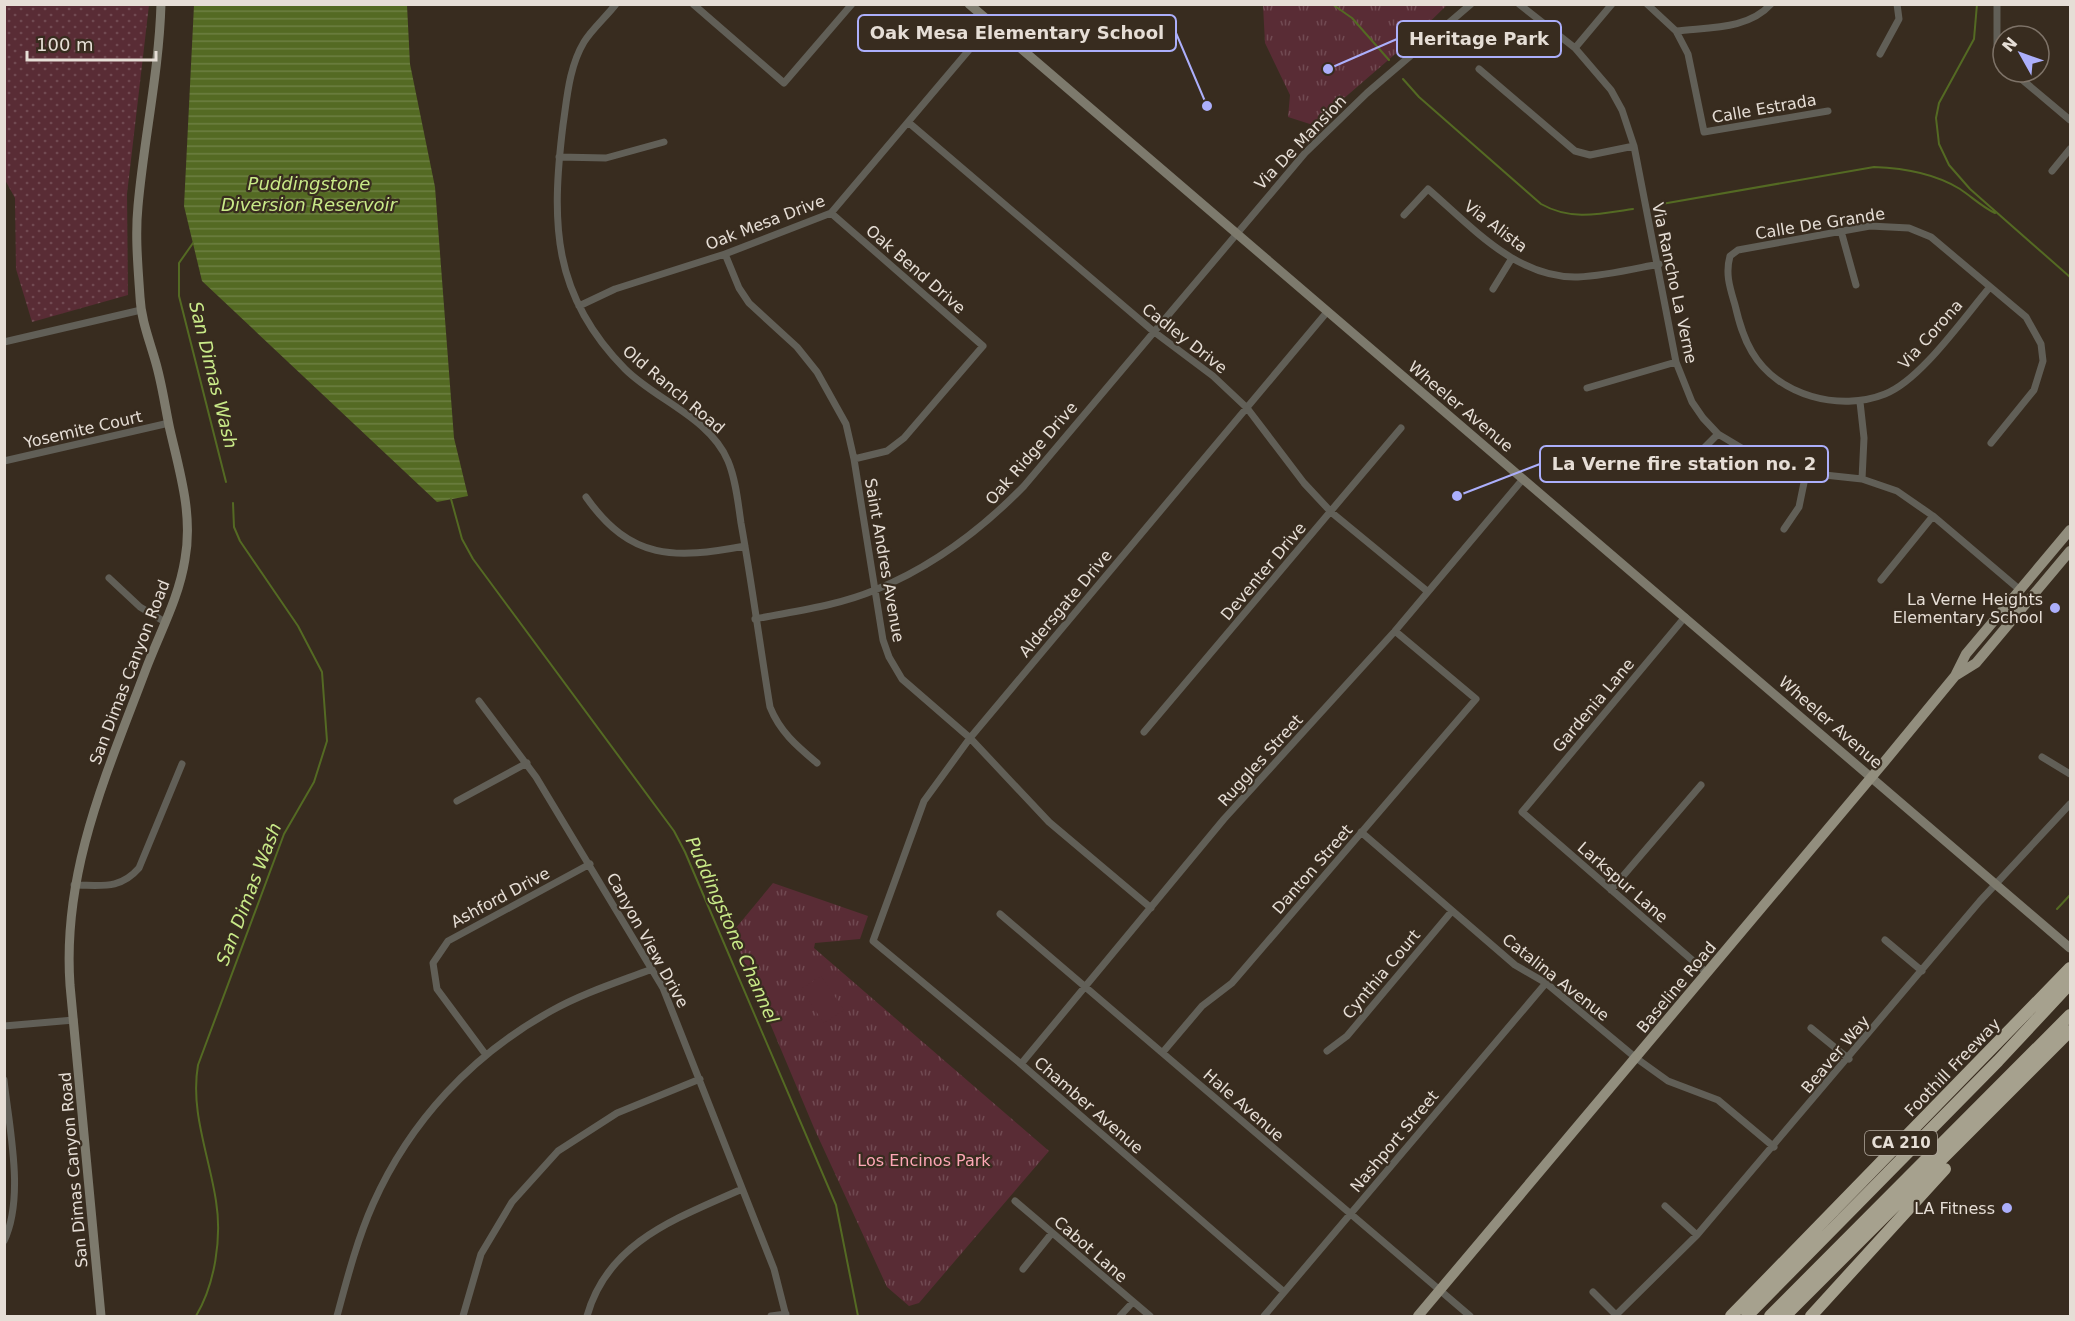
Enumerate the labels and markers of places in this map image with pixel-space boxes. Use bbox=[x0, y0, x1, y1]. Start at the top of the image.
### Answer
callout: Oak Mesa Elementary School bbox=[858, 15, 1176, 51]
callout: Heritage Park bbox=[1397, 21, 1561, 57]
callout: La Verne fire station no. 2 bbox=[1540, 446, 1828, 482]
place label: La Verne Heights Elementary School bbox=[1893, 590, 2043, 627]
marker: La Verne Heights Elementary School bbox=[2048, 601, 2062, 615]
place label: LA Fitness bbox=[1914, 1199, 1995, 1218]
marker: LA Fitness bbox=[2000, 1201, 2014, 1215]

